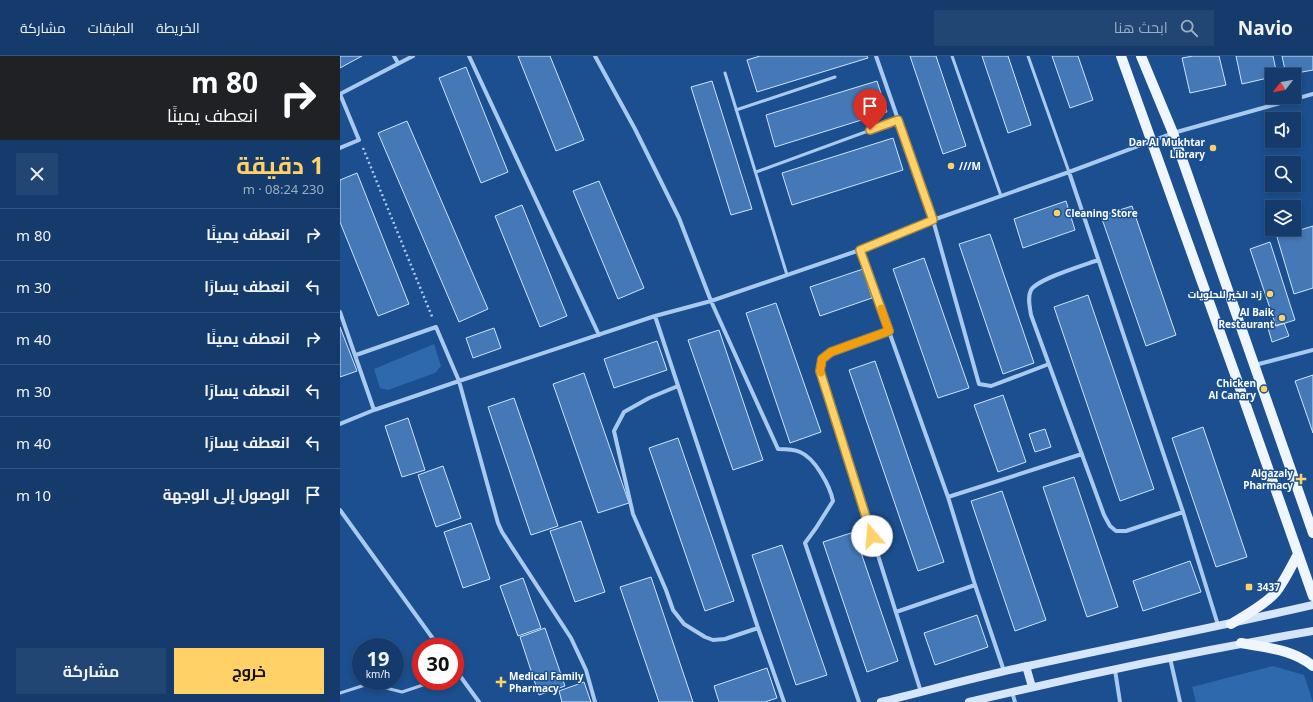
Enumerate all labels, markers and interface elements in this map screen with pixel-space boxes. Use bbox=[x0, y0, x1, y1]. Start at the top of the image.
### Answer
search box bbox=[934, 10, 1214, 46]
text: Navio bbox=[1238, 15, 1293, 41]
text: ابحث هنا bbox=[1114, 17, 1168, 37]
icon: search bbox=[1178, 17, 1200, 39]
text: مشاركة bbox=[20, 18, 66, 37]
text: الطبقات bbox=[88, 18, 134, 37]
text: الخريطة bbox=[156, 18, 200, 37]
text: 80 m bbox=[191, 63, 258, 101]
north arrow bbox=[1265, 68, 1301, 104]
map controls bbox=[1265, 68, 1301, 236]
icon: right bbox=[272, 72, 324, 124]
pin bbox=[853, 89, 887, 130]
icon: arrive bbox=[859, 95, 881, 117]
text: انعطف يمينًا bbox=[167, 103, 258, 127]
button: sound bbox=[1265, 112, 1301, 148]
place label: Dar Al Mukhtar Library bbox=[1129, 135, 1206, 161]
marker: Dar Al Mukhtar Library bbox=[1208, 143, 1218, 153]
text: 1 دقيقة bbox=[236, 148, 324, 181]
button: close bbox=[16, 153, 58, 195]
button: search bbox=[1265, 156, 1301, 192]
place label: ///M bbox=[959, 159, 981, 173]
marker: ///M bbox=[946, 161, 956, 171]
text: 230 m · 08:24 bbox=[243, 180, 324, 198]
button: layers bbox=[1265, 200, 1301, 236]
place label: Cleaning Store bbox=[1065, 206, 1138, 220]
marker: Cleaning Store bbox=[1052, 208, 1062, 218]
text: انعطف يمينًا bbox=[206, 224, 290, 244]
icon: right bbox=[302, 224, 324, 246]
text: 80 m bbox=[16, 225, 51, 245]
text: انعطف يسارًا bbox=[204, 276, 290, 296]
icon: left bbox=[302, 276, 324, 298]
text: 30 m bbox=[16, 277, 51, 297]
place label: زاد الخير للحلويات bbox=[1188, 287, 1262, 301]
marker: زاد الخير للحلويات bbox=[1265, 289, 1275, 299]
place label: Al Baik Restaurant bbox=[1219, 305, 1275, 331]
marker: Al Baik Restaurant bbox=[1277, 313, 1287, 323]
text: انعطف يمينًا bbox=[206, 328, 290, 348]
icon: right bbox=[302, 328, 324, 350]
text: 40 m bbox=[16, 329, 51, 349]
place label: Chicken Al Canary bbox=[1208, 376, 1256, 402]
text: انعطف يسارًا bbox=[204, 380, 290, 400]
icon: left bbox=[302, 380, 324, 402]
text: 30 m bbox=[16, 381, 51, 401]
marker: Chicken Al Canary bbox=[1259, 384, 1269, 394]
text: انعطف يسارًا bbox=[204, 432, 290, 452]
icon: left bbox=[302, 432, 324, 454]
text: 40 m bbox=[16, 433, 51, 453]
place label: Algazaly Pharmacy bbox=[1243, 466, 1293, 492]
marker: Algazaly Pharmacy bbox=[1296, 474, 1306, 484]
text: الوصول إلى الوجهة bbox=[163, 484, 290, 504]
icon: arrive bbox=[302, 484, 324, 506]
text: 10 m bbox=[16, 485, 51, 505]
position arrow bbox=[851, 515, 893, 557]
place label: 3437 bbox=[1257, 580, 1280, 594]
marker: 3437 bbox=[1244, 582, 1254, 592]
speed limit sign: 30 bbox=[412, 638, 464, 690]
text: 19 bbox=[367, 645, 389, 672]
button: مشاركة bbox=[16, 648, 166, 694]
button: خروج bbox=[174, 648, 324, 694]
text: km/h bbox=[366, 667, 390, 681]
place label: Medical Family Pharmacy bbox=[509, 669, 584, 695]
marker: Medical Family Pharmacy bbox=[496, 677, 506, 687]

